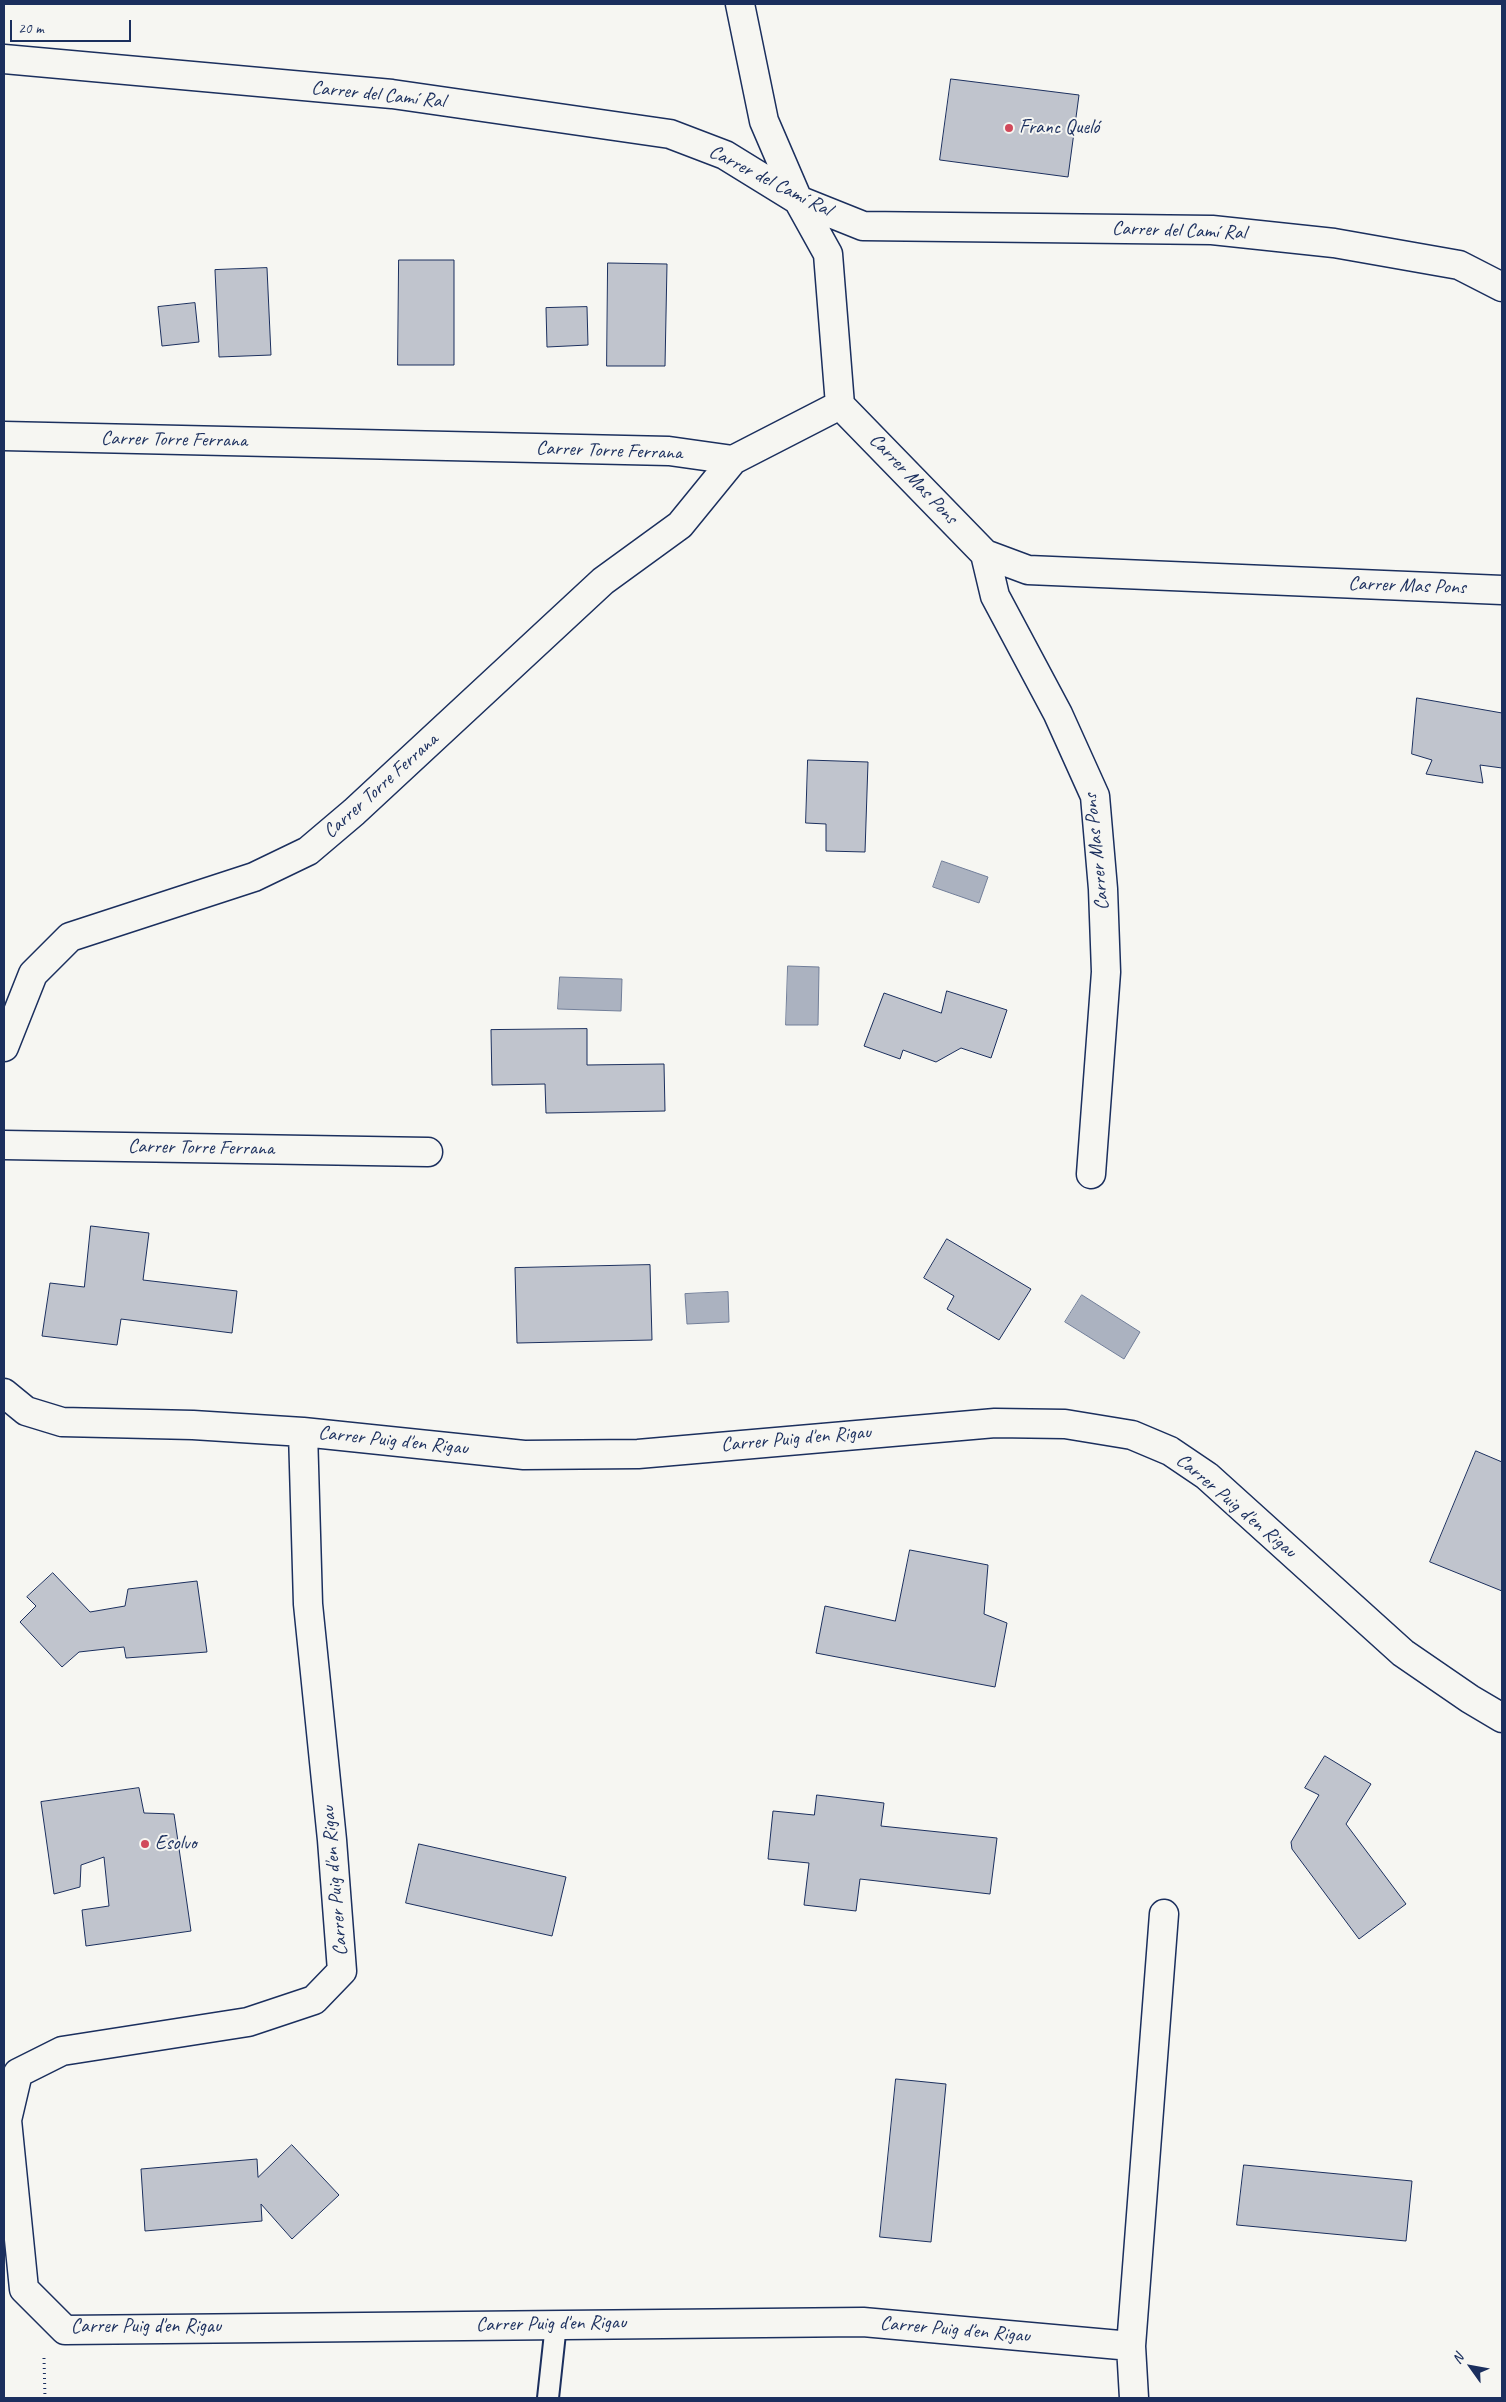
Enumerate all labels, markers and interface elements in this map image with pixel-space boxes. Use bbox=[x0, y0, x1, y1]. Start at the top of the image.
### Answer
scale bar bbox=[12, 10, 134, 42]
text: 20 m bbox=[18, 19, 44, 38]
street label: Carrer del Camí Ral bbox=[310, 76, 446, 114]
place label: Franc Queló bbox=[1019, 116, 1099, 140]
marker: Franc Queló bbox=[1003, 122, 1015, 134]
street label: Carrer del Camí Ral bbox=[705, 140, 835, 222]
street label: Carrer del Camí Ral bbox=[1111, 217, 1247, 245]
street label: Carrer Torre Ferrana bbox=[101, 427, 247, 453]
street label: Carrer Mas Pons bbox=[864, 428, 962, 530]
street label: Carrer Torre Ferrana bbox=[536, 436, 682, 466]
street label: Carrer Mas Pons bbox=[1348, 572, 1466, 600]
street label: Carrer Torre Ferrana bbox=[319, 728, 443, 844]
street label: Carrer Mas Pons bbox=[1079, 792, 1115, 912]
street label: Carrer Torre Ferrana bbox=[128, 1135, 274, 1161]
street label: Carrer Puig d'en Rigau bbox=[720, 1420, 872, 1458]
street label: Carrer Puig d'en Rigau bbox=[317, 1421, 469, 1461]
street label: Carrer Puig d'en Rigau bbox=[1171, 1448, 1301, 1564]
street label: Carrer Puig d'en Rigau bbox=[316, 1805, 354, 1957]
place label: Esolvo bbox=[155, 1832, 197, 1856]
marker: Esolvo bbox=[139, 1838, 151, 1850]
street label: Carrer Puig d'en Rigau bbox=[476, 2311, 626, 2337]
street label: Carrer Puig d'en Rigau bbox=[879, 2311, 1031, 2349]
street label: Carrer Puig d'en Rigau bbox=[71, 2315, 221, 2339]
north arrow bbox=[1446, 2342, 1496, 2392]
text: N bbox=[1448, 2351, 1467, 2367]

